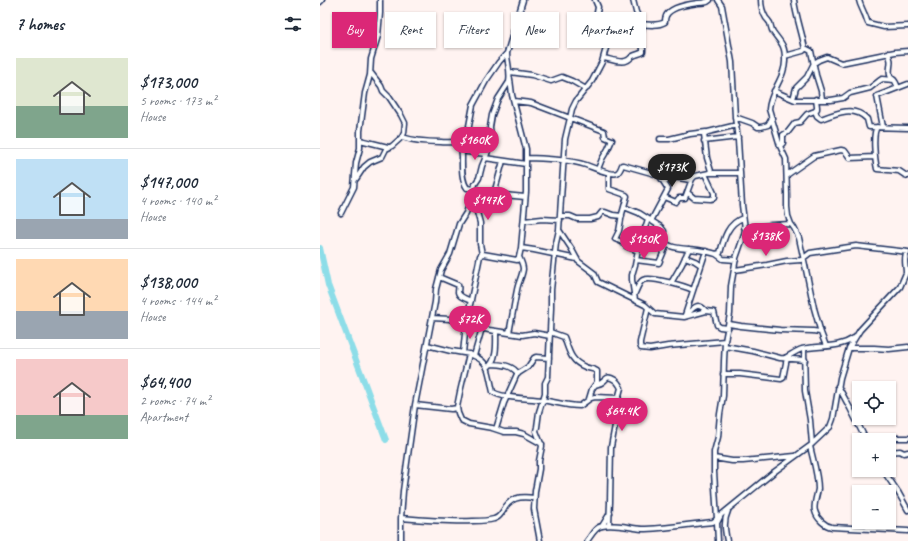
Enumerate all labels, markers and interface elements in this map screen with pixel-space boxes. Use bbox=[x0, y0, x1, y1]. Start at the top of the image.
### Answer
chip: Buy bbox=[332, 12, 377, 48]
chip: Rent bbox=[385, 12, 436, 48]
chip: Filters bbox=[444, 12, 503, 48]
chip: New bbox=[511, 12, 559, 48]
chip: Apartment bbox=[567, 12, 646, 48]
icon: filters bbox=[282, 13, 304, 35]
text: 7 homes bbox=[16, 14, 64, 35]
text: $173,000 bbox=[140, 72, 197, 93]
icon: home bbox=[48, 74, 96, 122]
text: 5 rooms · 173 m² bbox=[140, 93, 216, 109]
text: House bbox=[140, 109, 165, 125]
pin: $160K bbox=[447, 127, 503, 161]
text: $160K bbox=[460, 132, 490, 148]
pin: $173K bbox=[644, 154, 700, 188]
text: $173K bbox=[657, 159, 687, 175]
text: $147,000 bbox=[140, 172, 197, 193]
icon: home bbox=[48, 175, 96, 223]
pin: $147K bbox=[460, 187, 516, 221]
text: $147K bbox=[473, 192, 503, 208]
text: 4 rooms · 140 m² bbox=[140, 193, 216, 209]
text: House bbox=[140, 209, 165, 225]
pin: $138K bbox=[738, 223, 794, 257]
pin: $150K bbox=[616, 226, 672, 260]
text: $138K bbox=[751, 228, 781, 244]
text: $150K bbox=[629, 231, 659, 247]
text: $138,000 bbox=[140, 272, 197, 293]
icon: home bbox=[48, 275, 96, 323]
text: 4 rooms · 144 m² bbox=[140, 293, 216, 309]
pin: $72K bbox=[446, 306, 494, 340]
text: House bbox=[140, 309, 165, 325]
text: $72K bbox=[458, 311, 482, 327]
text: $64,400 bbox=[140, 372, 190, 393]
icon: home bbox=[48, 375, 96, 423]
map controls bbox=[852, 381, 896, 529]
button: locate bbox=[852, 381, 896, 425]
text: 2 rooms · 74 m² bbox=[140, 393, 210, 409]
pin: $64.4K bbox=[589, 398, 655, 432]
text: $64.4K bbox=[606, 403, 638, 419]
text: Apartment bbox=[140, 409, 188, 425]
button: + bbox=[852, 433, 896, 477]
button: − bbox=[852, 485, 896, 529]

